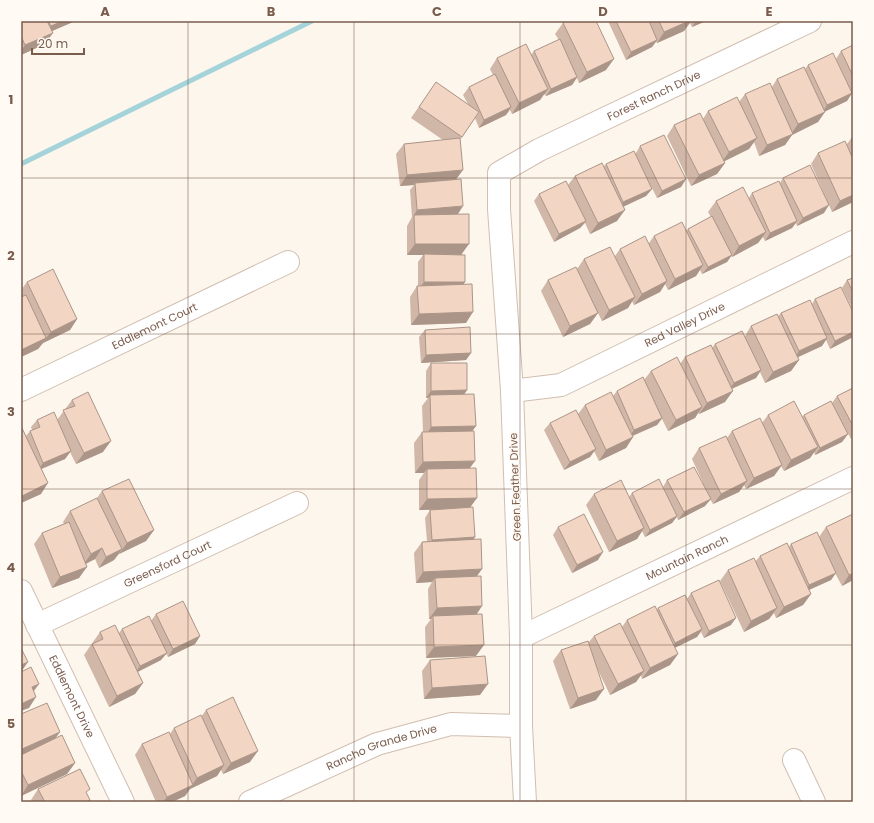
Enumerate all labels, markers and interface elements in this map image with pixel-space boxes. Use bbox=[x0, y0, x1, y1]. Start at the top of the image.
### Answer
text: A bbox=[100, 2, 110, 21]
text: B bbox=[267, 2, 276, 21]
text: C bbox=[432, 2, 442, 21]
text: D bbox=[598, 2, 608, 21]
text: E bbox=[765, 2, 773, 21]
scale bar bbox=[32, 30, 84, 56]
text: 20 m bbox=[38, 35, 68, 52]
street label: Forest Ranch Drive bbox=[604, 66, 703, 124]
text: 1 bbox=[9, 90, 13, 109]
text: 2 bbox=[7, 246, 15, 265]
street label: Red Valley Drive bbox=[642, 298, 728, 351]
street label: Eddlemont Court bbox=[109, 299, 200, 353]
text: 3 bbox=[7, 402, 15, 421]
street label: Green Feather Drive bbox=[505, 432, 525, 542]
street label: Mountain Ranch bbox=[643, 531, 731, 584]
street label: Greensford Court bbox=[121, 536, 214, 591]
text: 4 bbox=[7, 558, 16, 577]
street label: Eddlemont Drive bbox=[45, 652, 99, 741]
text: 5 bbox=[7, 714, 15, 733]
street label: Rancho Grande Drive bbox=[324, 720, 439, 774]

